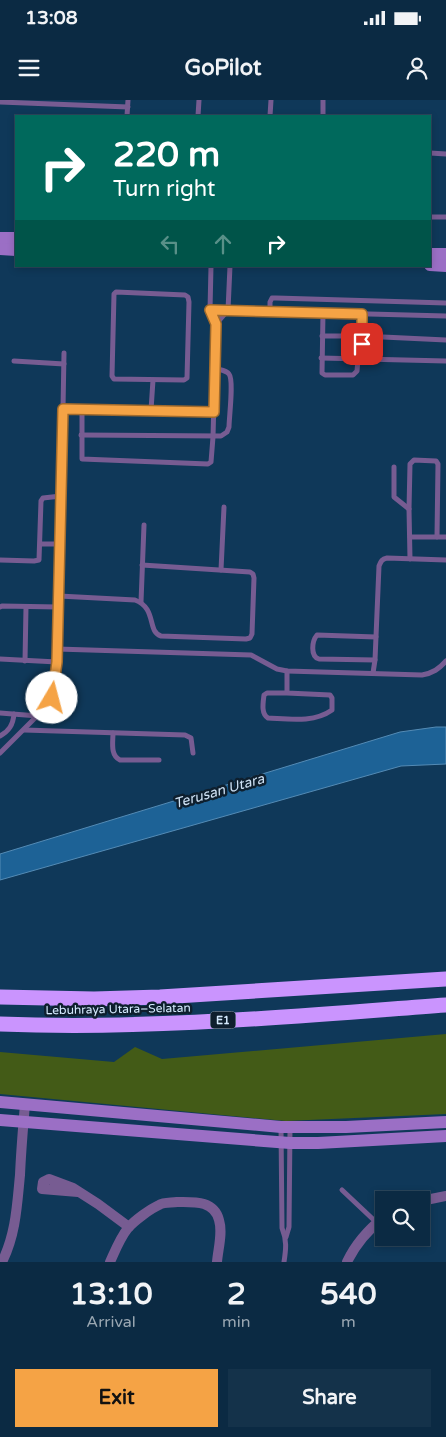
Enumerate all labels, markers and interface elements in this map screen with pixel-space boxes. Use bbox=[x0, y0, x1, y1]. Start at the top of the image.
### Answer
text: 13:08 bbox=[25, 7, 78, 29]
icon: menu bbox=[15, 54, 43, 82]
icon: person bbox=[403, 54, 431, 82]
text: GoPilot bbox=[185, 55, 261, 81]
text: 220 m bbox=[113, 134, 220, 176]
icon: right bbox=[30, 135, 95, 200]
text: Turn right bbox=[113, 176, 215, 202]
icon: left bbox=[156, 230, 184, 258]
icon: ahead bbox=[209, 230, 237, 258]
icon: right bbox=[262, 230, 290, 258]
pin bbox=[341, 323, 383, 365]
icon: arrive bbox=[348, 330, 376, 358]
position arrow bbox=[25, 671, 77, 723]
water label: Terusan Utara bbox=[172, 770, 267, 812]
street label: Lebuhraya Utara–Selatan bbox=[45, 1001, 191, 1017]
road number: E1 bbox=[210, 1012, 236, 1028]
map controls bbox=[375, 1191, 430, 1246]
button: search bbox=[375, 1191, 430, 1246]
text: 13:10 bbox=[69, 1276, 153, 1313]
text: 2 bbox=[227, 1276, 246, 1313]
text: 540 bbox=[320, 1276, 377, 1313]
text: Arrival bbox=[86, 1312, 136, 1332]
text: min bbox=[222, 1312, 251, 1332]
text: m bbox=[341, 1312, 356, 1332]
button: Exit bbox=[15, 1369, 218, 1427]
button: Share bbox=[228, 1369, 431, 1427]

